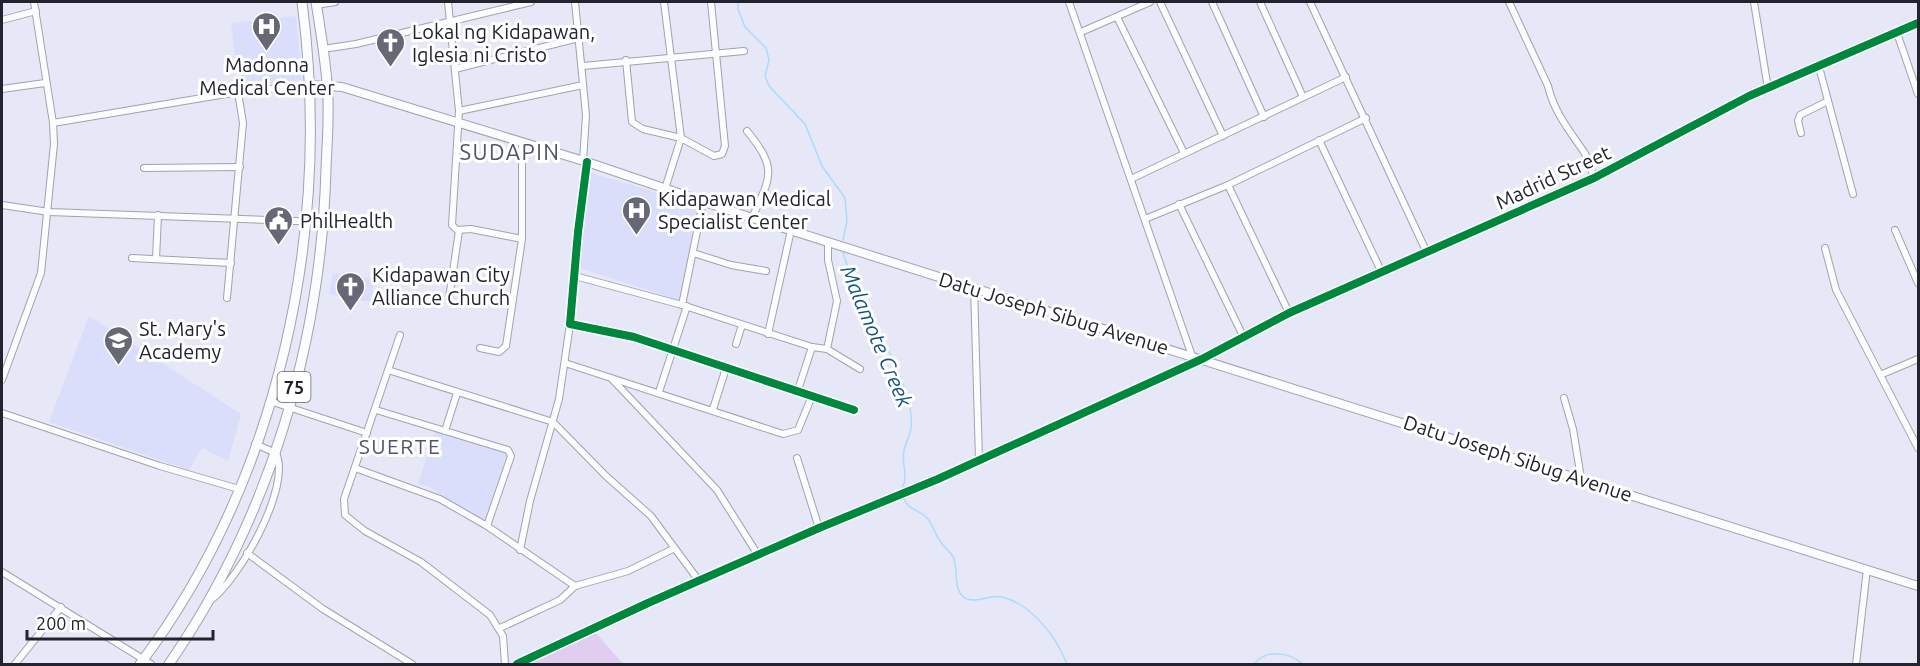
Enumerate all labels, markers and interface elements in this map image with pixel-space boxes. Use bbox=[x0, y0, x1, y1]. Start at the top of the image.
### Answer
hospital icon: Madonna Medical Center bbox=[251, 10, 283, 52]
place label: Lokal ng Kidapawan, Iglesia ni Cristo bbox=[412, 20, 595, 66]
church icon: Lokal ng Kidapawan, Iglesia ni Cristo bbox=[375, 26, 407, 68]
place label: Madonna Medical Center bbox=[199, 53, 335, 99]
district label: SUDAPIN bbox=[459, 139, 561, 164]
street label: Madrid Street bbox=[1492, 140, 1614, 214]
place label: Kidapawan Medical Specialist Center bbox=[658, 187, 831, 233]
hospital icon: Kidapawan Medical Specialist Center bbox=[621, 194, 653, 236]
public building icon: PhilHealth bbox=[263, 204, 295, 246]
place label: PhilHealth bbox=[300, 209, 393, 232]
water label: Malamote Creek bbox=[836, 261, 918, 411]
place label: Kidapawan City Alliance Church bbox=[372, 263, 510, 309]
street label: Datu Joseph Sibug Avenue bbox=[936, 267, 1172, 359]
church icon: Kidapawan City Alliance Church bbox=[335, 270, 367, 312]
place label: St. Mary's Academy bbox=[139, 317, 226, 363]
school or university icon: St. Mary's Academy bbox=[102, 324, 134, 366]
road number: 75 bbox=[278, 372, 310, 402]
street label: Datu Joseph Sibug Avenue bbox=[1401, 410, 1635, 506]
district label: SUERTE bbox=[359, 434, 441, 458]
scale bar bbox=[27, 603, 213, 641]
text: 200 m bbox=[36, 613, 86, 633]

